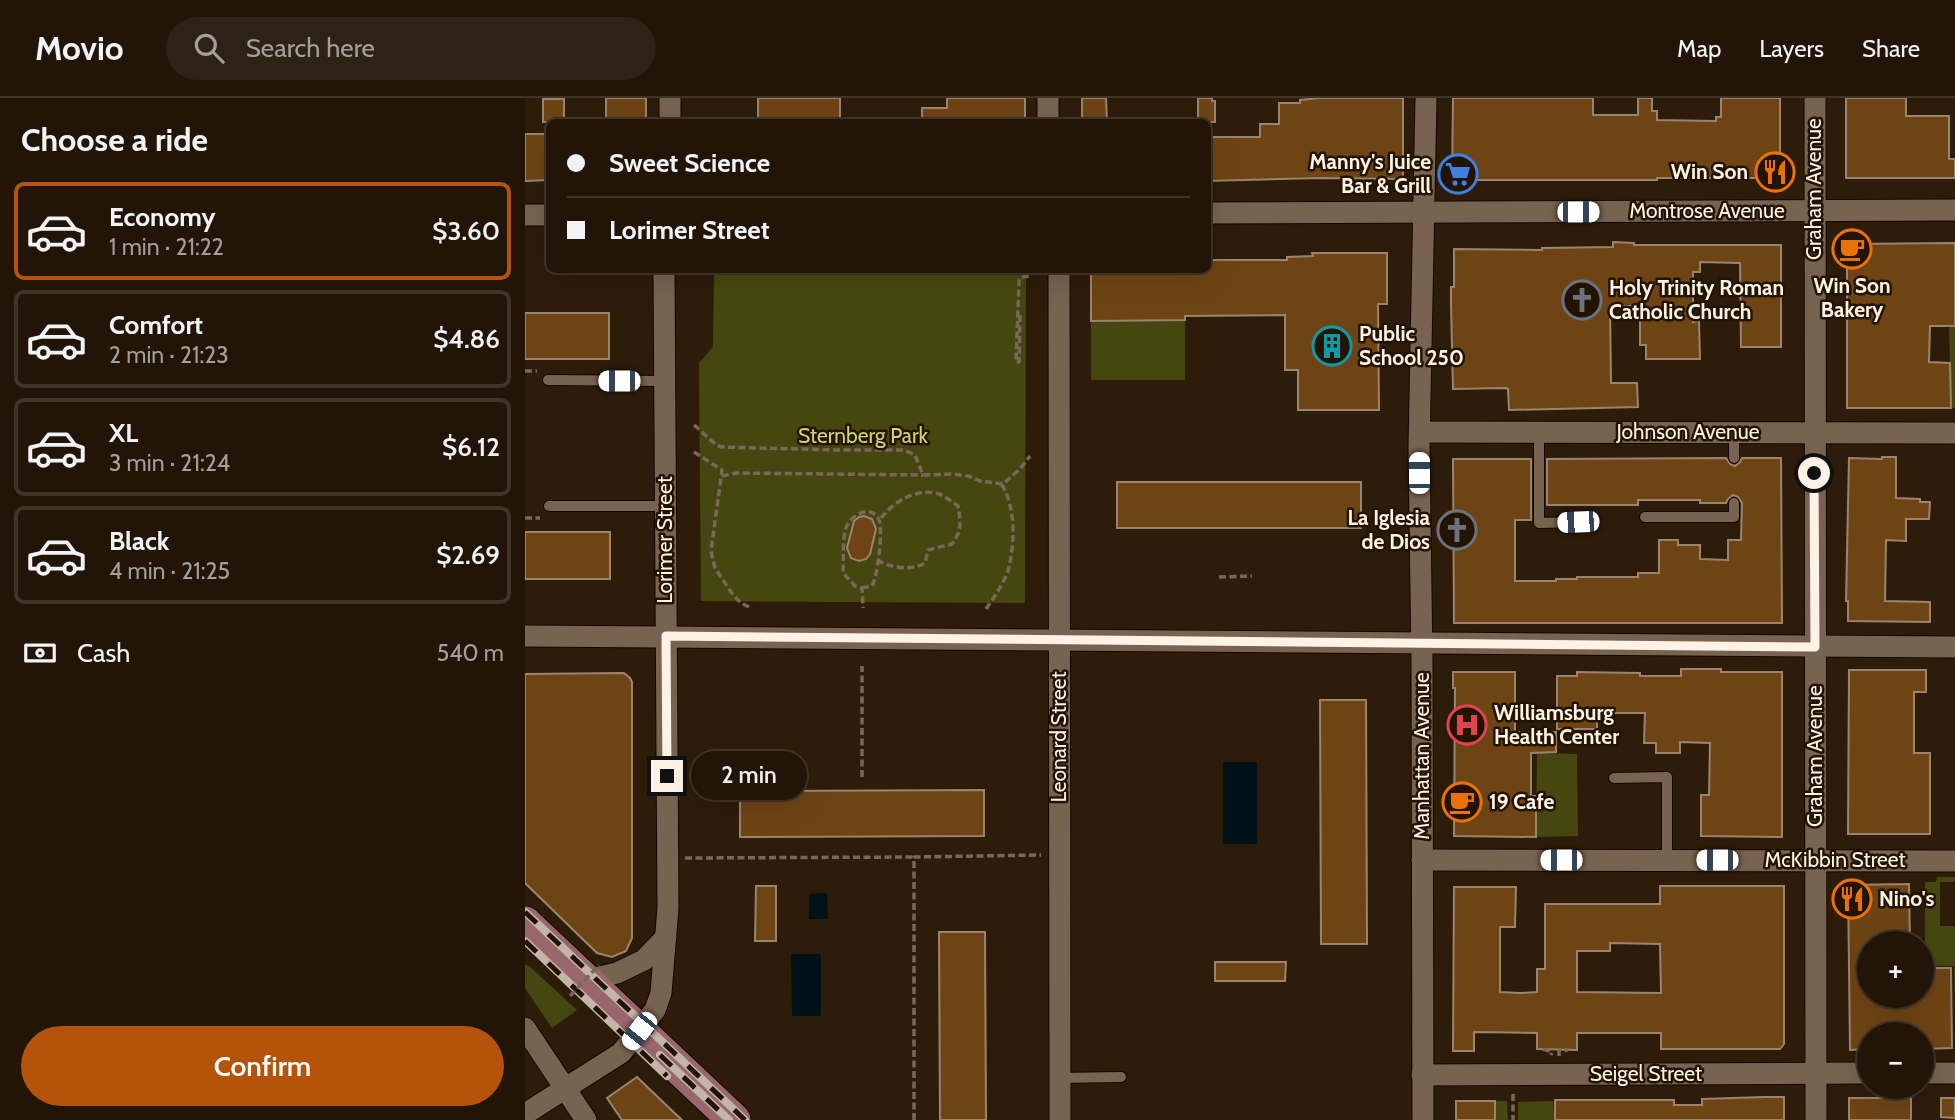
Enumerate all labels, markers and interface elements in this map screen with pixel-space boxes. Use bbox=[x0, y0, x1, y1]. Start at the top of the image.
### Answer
search box bbox=[166, 17, 656, 80]
text: Movio bbox=[35, 28, 124, 68]
icon: search bbox=[190, 29, 228, 67]
text: Search here bbox=[246, 32, 375, 64]
text: Map bbox=[1677, 34, 1721, 63]
text: Layers bbox=[1759, 34, 1824, 63]
text: Share bbox=[1862, 34, 1920, 63]
street label: Graham Avenue bbox=[1801, 118, 1826, 260]
text: Choose a ride bbox=[21, 120, 208, 159]
text: Sweet Science bbox=[609, 147, 770, 179]
place label: Manny's Juice Bar & Grill bbox=[1309, 149, 1431, 198]
restaurant icon: Win Son bbox=[1754, 151, 1796, 193]
supermarket icon: Manny's Juice Bar & Grill bbox=[1437, 153, 1479, 195]
place label: Win Son bbox=[1671, 159, 1748, 184]
street label: Montrose Avenue bbox=[1629, 198, 1785, 223]
icon: car bbox=[25, 200, 88, 263]
text: Economy bbox=[109, 201, 215, 233]
car bbox=[1558, 202, 1600, 223]
text: Lorimer Street bbox=[609, 214, 770, 246]
text: $3.60 bbox=[432, 215, 500, 247]
cafe icon: Win Son Bakery bbox=[1831, 228, 1873, 270]
text: 1 min · 21:22 bbox=[109, 233, 224, 261]
place label: Win Son Bakery bbox=[1813, 273, 1891, 322]
place label: Holy Trinity Roman Catholic Church bbox=[1609, 275, 1784, 324]
church icon: Holy Trinity Roman Catholic Church bbox=[1561, 279, 1603, 321]
icon: car bbox=[25, 308, 88, 371]
text: Comfort bbox=[109, 309, 203, 341]
place label: Public School 250 bbox=[1359, 321, 1464, 370]
text: $4.86 bbox=[433, 323, 500, 355]
building icon: Public School 250 bbox=[1311, 325, 1353, 367]
text: 2 min · 21:23 bbox=[109, 341, 229, 369]
car bbox=[599, 371, 641, 392]
icon: car bbox=[25, 416, 88, 479]
text: XL bbox=[109, 417, 138, 449]
street label: Johnson Avenue bbox=[1615, 419, 1760, 444]
park label: Sternberg Park bbox=[798, 423, 929, 448]
text: $6.12 bbox=[442, 431, 500, 463]
text: 3 min · 21:24 bbox=[109, 449, 230, 477]
car bbox=[1409, 452, 1430, 494]
route start bbox=[1798, 457, 1830, 489]
street label: Lorimer Street bbox=[652, 476, 677, 604]
place label: La Iglesia de Dios bbox=[1348, 505, 1431, 554]
church icon: La Iglesia de Dios bbox=[1436, 509, 1478, 551]
car bbox=[1557, 511, 1600, 533]
icon: car bbox=[25, 524, 88, 587]
text: Black bbox=[109, 525, 169, 557]
text: $2.69 bbox=[436, 539, 500, 571]
text: 4 min · 21:25 bbox=[109, 557, 230, 585]
icon: cash bbox=[21, 634, 59, 672]
text: Cash bbox=[77, 637, 130, 669]
text: 540 m bbox=[437, 639, 504, 667]
street label: Leonard Street bbox=[1046, 671, 1071, 803]
street label: Manhattan Avenue bbox=[1409, 672, 1434, 840]
street label: Graham Avenue bbox=[1802, 685, 1827, 827]
place label: Williamsburg Health Center bbox=[1494, 700, 1619, 749]
hospital icon: Williamsburg Health Center bbox=[1446, 704, 1488, 746]
callout: 2 min bbox=[691, 752, 807, 800]
route end bbox=[651, 760, 683, 792]
text: 2 min bbox=[721, 761, 777, 789]
cafe icon: 19 Cafe bbox=[1441, 781, 1483, 823]
place label: 19 Cafe bbox=[1489, 789, 1554, 814]
street label: McKibbin Street bbox=[1764, 847, 1906, 872]
car bbox=[1541, 850, 1583, 871]
car bbox=[1697, 850, 1739, 871]
restaurant icon: Nino's bbox=[1831, 878, 1873, 920]
place label: Nino's bbox=[1879, 886, 1934, 911]
map controls bbox=[1857, 931, 1934, 1099]
button: + bbox=[1857, 931, 1934, 1008]
car bbox=[618, 1008, 661, 1054]
button: − bbox=[1857, 1022, 1934, 1099]
button: Confirm bbox=[21, 1026, 504, 1106]
street label: Seigel Street bbox=[1590, 1061, 1702, 1086]

